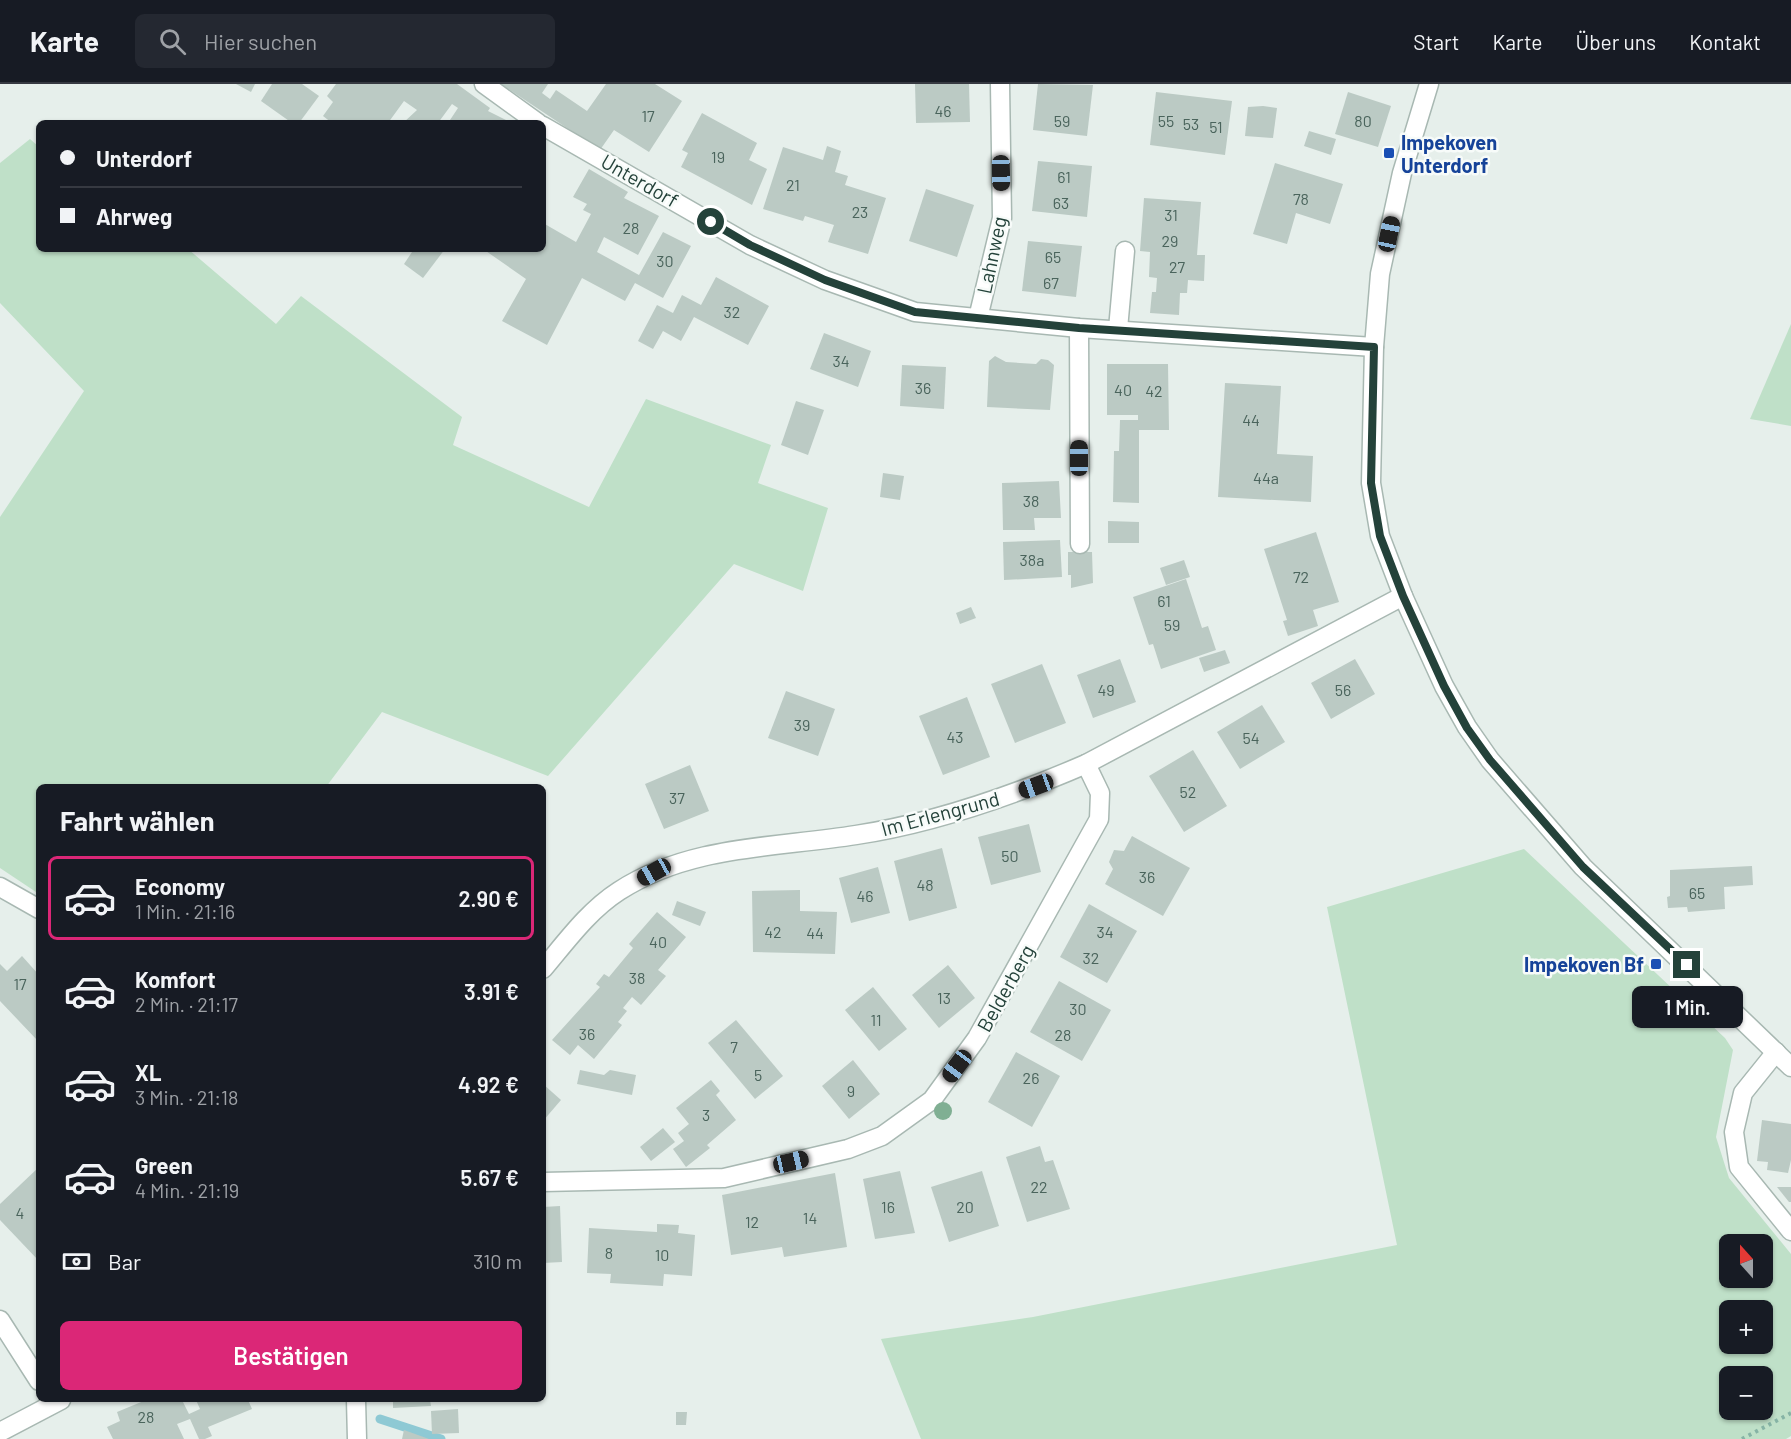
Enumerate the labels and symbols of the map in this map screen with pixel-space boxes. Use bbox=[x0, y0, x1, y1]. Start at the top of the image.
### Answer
house number: 46 bbox=[934, 101, 952, 120]
house number: 17 bbox=[641, 106, 655, 125]
house number: 59 bbox=[1054, 111, 1070, 130]
house number: 55 bbox=[1158, 111, 1174, 130]
house number: 80 bbox=[1354, 111, 1372, 130]
house number: 53 bbox=[1183, 114, 1199, 133]
house number: 51 bbox=[1209, 117, 1223, 136]
place label: Impekoven Unterdorf bbox=[1401, 130, 1497, 177]
marker: Impekoven Unterdorf bbox=[1382, 146, 1396, 160]
house number: 19 bbox=[711, 147, 725, 166]
street label: Unterdorf bbox=[597, 148, 683, 212]
car bbox=[992, 155, 1010, 191]
house number: 61 bbox=[1057, 167, 1071, 186]
house number: 21 bbox=[786, 175, 800, 194]
house number: 78 bbox=[1293, 189, 1309, 208]
house number: 63 bbox=[1053, 193, 1069, 212]
house number: 23 bbox=[852, 202, 868, 221]
house number: 31 bbox=[1164, 205, 1178, 224]
route start bbox=[697, 208, 724, 235]
street label: Lahnweg bbox=[971, 214, 1011, 296]
car bbox=[1376, 215, 1402, 253]
house number: 28 bbox=[623, 218, 639, 237]
house number: 29 bbox=[1162, 231, 1178, 250]
house number: 65 bbox=[1045, 247, 1061, 266]
house number: 30 bbox=[656, 251, 674, 270]
house number: 27 bbox=[1169, 257, 1185, 276]
house number: 67 bbox=[1043, 273, 1059, 292]
house number: 32 bbox=[724, 302, 740, 321]
house number: 34 bbox=[832, 351, 850, 370]
house number: 36 bbox=[915, 378, 931, 397]
house number: 40 bbox=[1114, 380, 1132, 399]
house number: 42 bbox=[1145, 381, 1163, 400]
house number: 44 bbox=[1242, 410, 1260, 429]
car bbox=[1070, 440, 1088, 476]
house number: 44a bbox=[1253, 468, 1279, 487]
house number: 38 bbox=[1023, 491, 1039, 510]
house number: 38a bbox=[1020, 550, 1044, 569]
house number: 72 bbox=[1293, 567, 1309, 586]
house number: 61 bbox=[1157, 591, 1171, 610]
house number: 59 bbox=[1164, 615, 1180, 634]
house number: 49 bbox=[1097, 680, 1115, 699]
house number: 56 bbox=[1335, 680, 1351, 699]
house number: 39 bbox=[794, 715, 810, 734]
house number: 43 bbox=[946, 727, 964, 746]
house number: 54 bbox=[1242, 728, 1260, 747]
car bbox=[1016, 771, 1056, 801]
house number: 52 bbox=[1180, 782, 1196, 801]
street label: Im Erlengrund bbox=[878, 786, 1002, 840]
house number: 37 bbox=[669, 788, 685, 807]
house number: 50 bbox=[1001, 846, 1019, 865]
car bbox=[634, 855, 674, 889]
house number: 36 bbox=[1139, 867, 1155, 886]
house number: 48 bbox=[916, 875, 934, 894]
house number: 65 bbox=[1689, 883, 1705, 902]
house number: 46 bbox=[856, 886, 874, 905]
house number: 42 bbox=[764, 922, 782, 941]
house number: 34 bbox=[1096, 922, 1114, 941]
house number: 44 bbox=[806, 923, 824, 942]
house number: 40 bbox=[649, 932, 667, 951]
street label: Belderberg bbox=[971, 940, 1039, 1036]
house number: 32 bbox=[1083, 948, 1099, 967]
route end bbox=[1673, 951, 1700, 978]
place label: Impekoven Bf bbox=[1524, 952, 1644, 976]
marker: Impekoven Bf bbox=[1649, 957, 1663, 971]
house number: 38 bbox=[629, 968, 645, 987]
house number: 17 bbox=[13, 974, 27, 993]
callout: 1 Min. bbox=[1632, 986, 1742, 1028]
house number: 13 bbox=[937, 988, 951, 1007]
house number: 30 bbox=[1069, 999, 1087, 1018]
house number: 11 bbox=[870, 1010, 882, 1029]
house number: 36 bbox=[579, 1024, 595, 1043]
house number: 28 bbox=[1055, 1025, 1071, 1044]
house number: 7 bbox=[730, 1037, 738, 1056]
car bbox=[939, 1046, 975, 1086]
house number: 5 bbox=[754, 1065, 762, 1084]
house number: 26 bbox=[1023, 1068, 1039, 1087]
house number: 9 bbox=[847, 1081, 855, 1100]
house number: 3 bbox=[702, 1105, 710, 1124]
car bbox=[771, 1149, 811, 1175]
house number: 22 bbox=[1030, 1177, 1048, 1196]
house number: 16 bbox=[881, 1197, 895, 1216]
house number: 20 bbox=[956, 1197, 974, 1216]
house number: 4 bbox=[16, 1203, 24, 1222]
house number: 14 bbox=[803, 1208, 817, 1227]
house number: 12 bbox=[745, 1212, 759, 1231]
north arrow bbox=[1719, 1234, 1773, 1288]
house number: 8 bbox=[605, 1243, 613, 1262]
house number: 10 bbox=[655, 1245, 669, 1264]
house number: 28 bbox=[138, 1407, 154, 1426]

